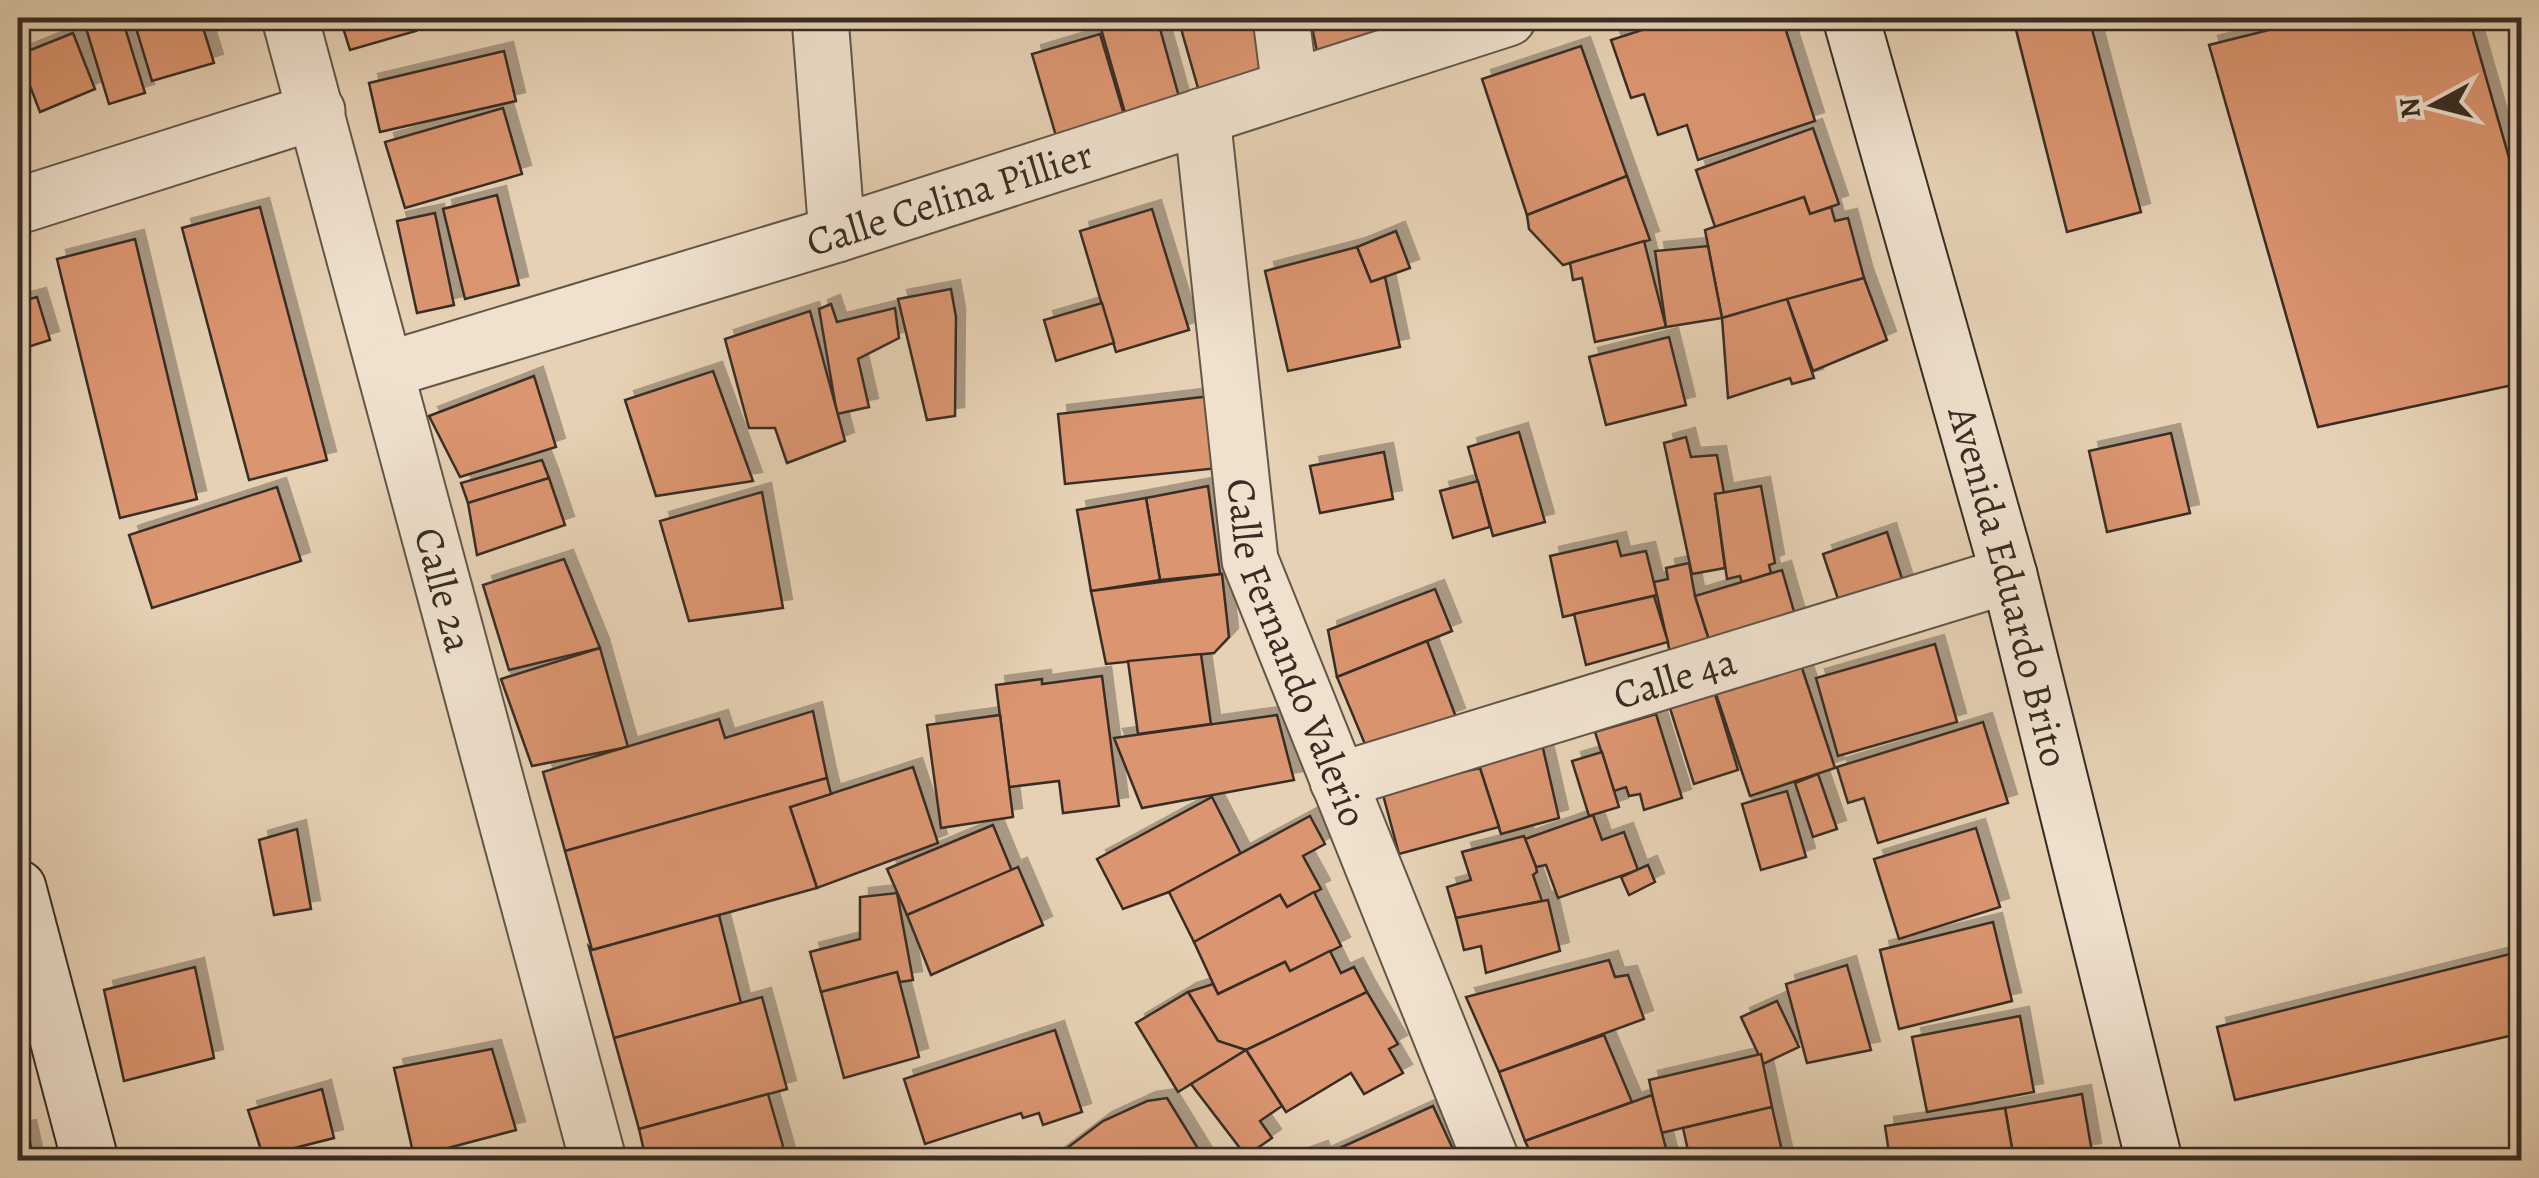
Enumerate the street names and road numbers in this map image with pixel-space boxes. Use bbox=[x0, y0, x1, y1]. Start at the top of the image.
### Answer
street label: Calle Celina Pillier bbox=[799, 126, 1099, 269]
street label: Avenida Eduardo Brito bbox=[1935, 399, 2083, 772]
street label: Calle Fernando Valerio bbox=[1214, 475, 1382, 835]
street label: Calle 2a bbox=[401, 521, 487, 658]
street label: Calle 4a bbox=[1606, 633, 1743, 722]

